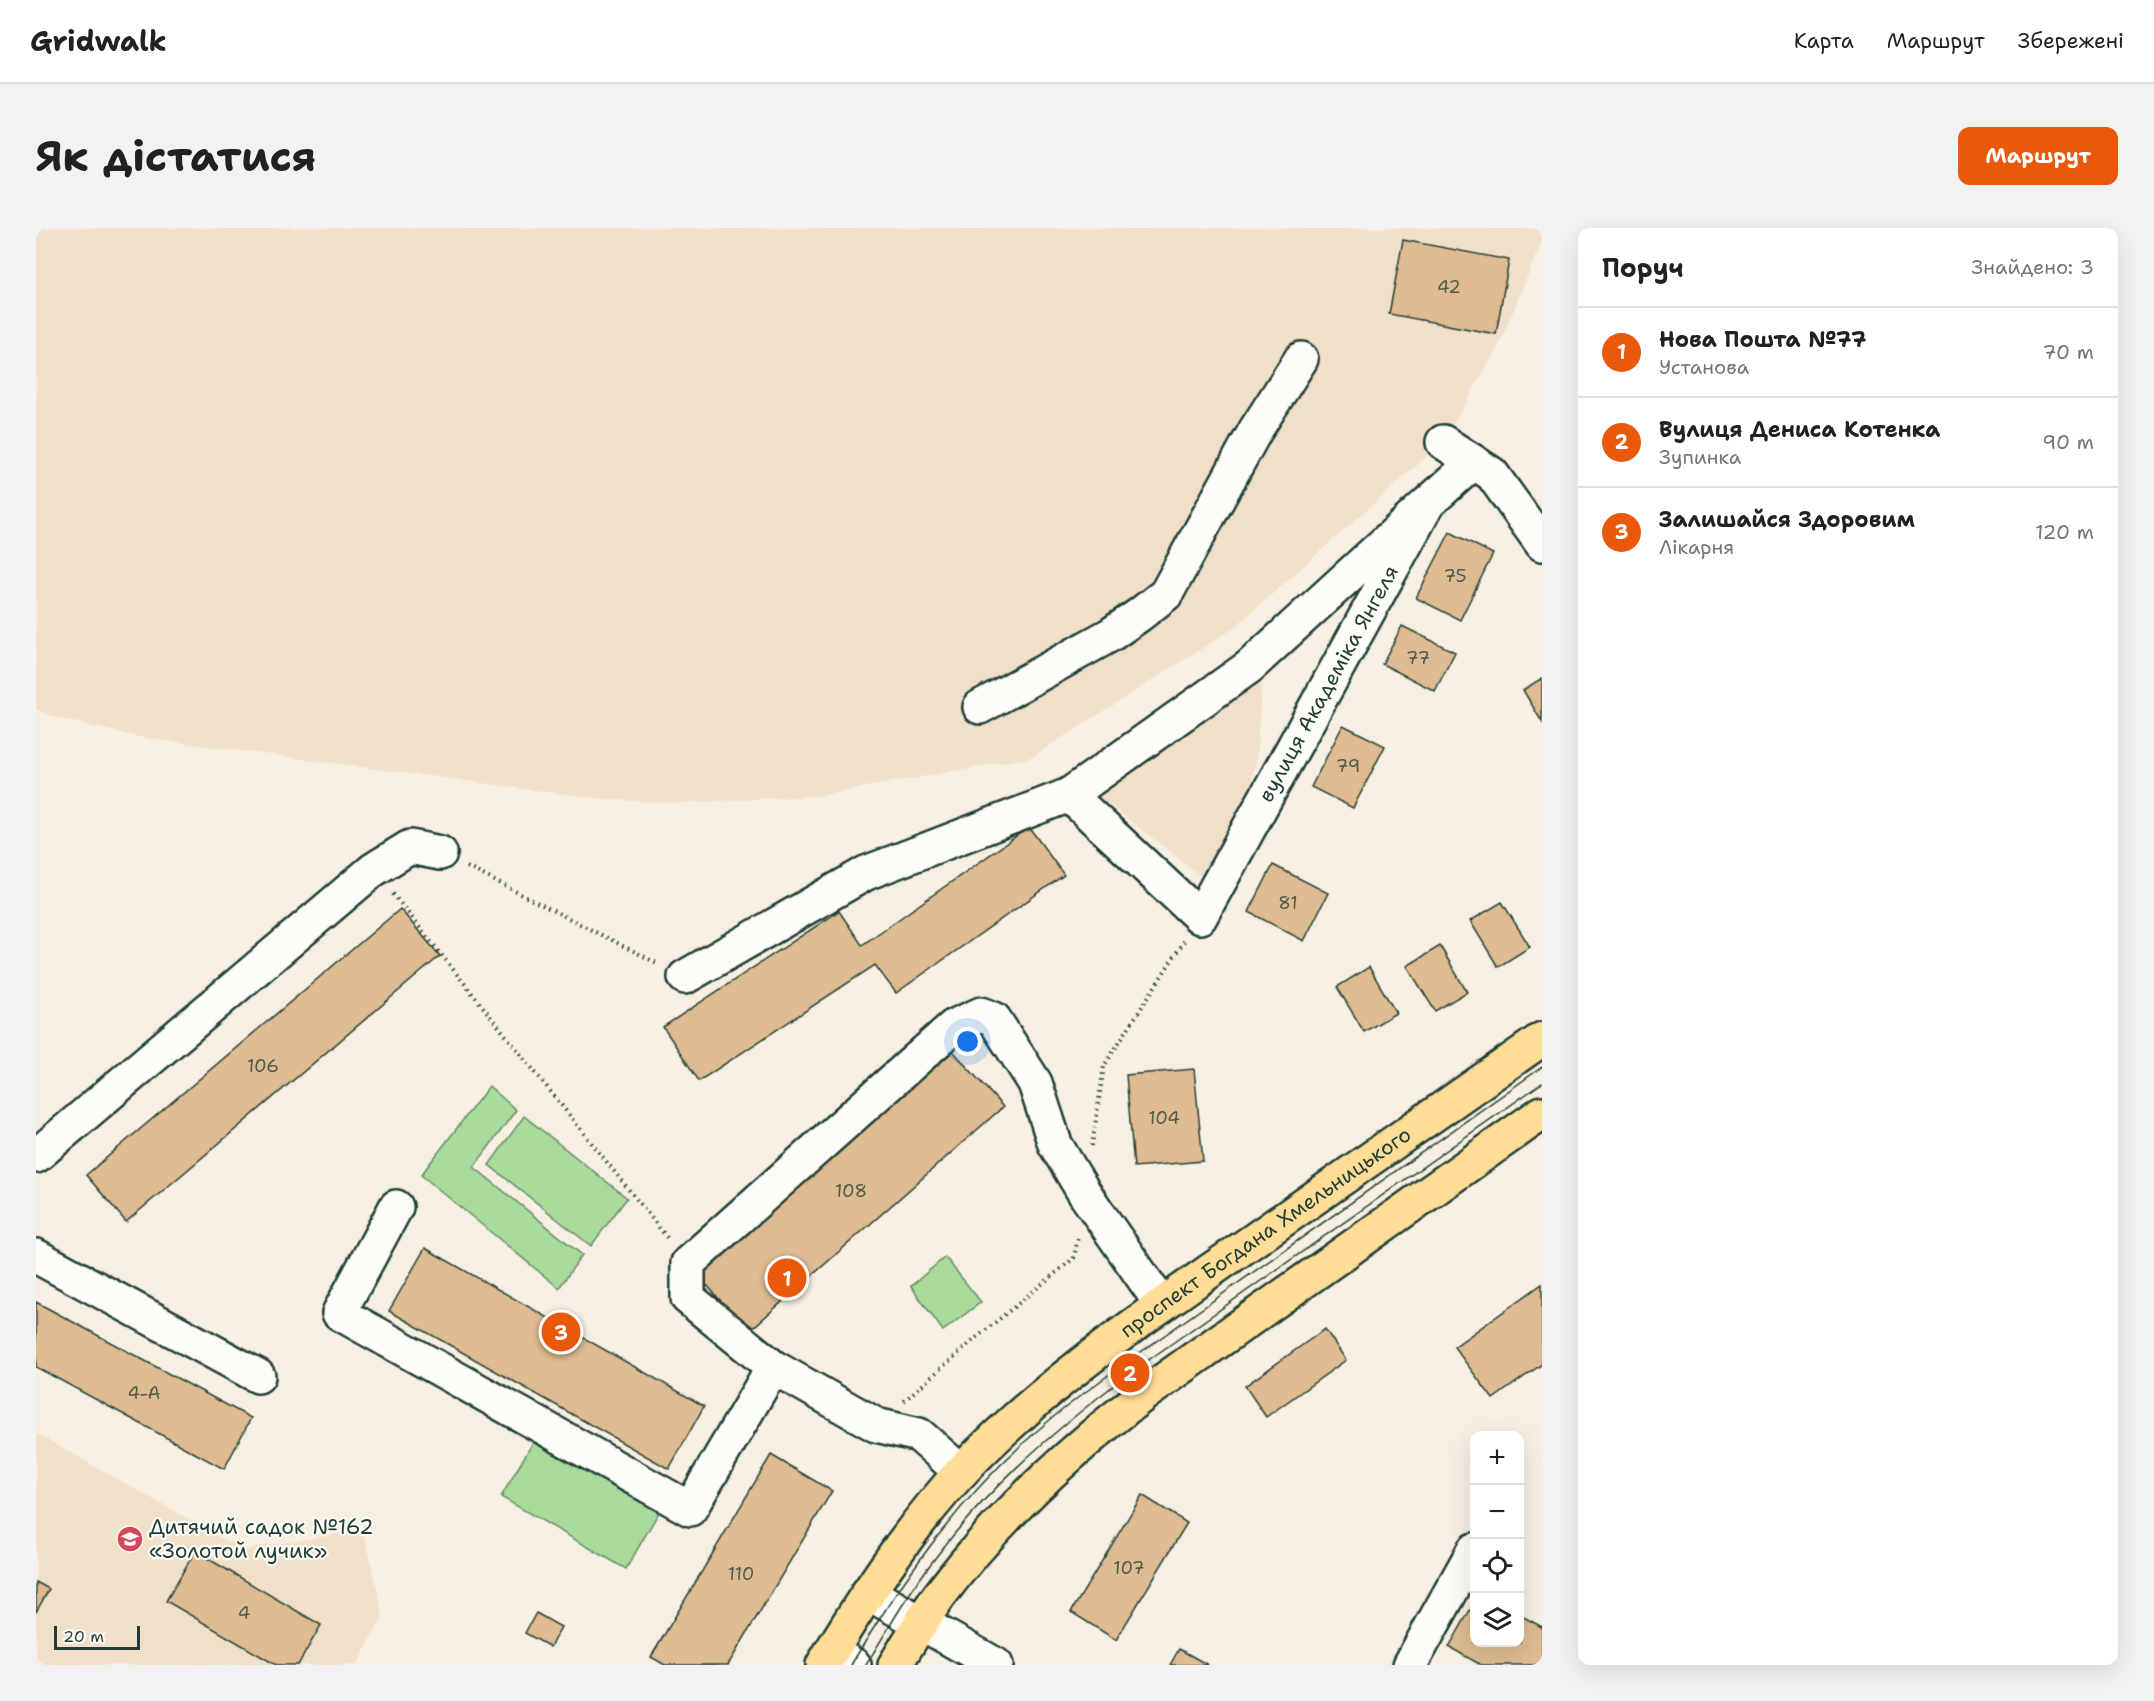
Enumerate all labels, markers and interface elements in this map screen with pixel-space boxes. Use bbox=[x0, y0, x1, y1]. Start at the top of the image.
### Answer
text: Gridwalk bbox=[30, 22, 167, 60]
text: Карта bbox=[1794, 27, 1854, 55]
text: Маршрут bbox=[1887, 27, 1985, 55]
text: Збережені bbox=[2018, 27, 2124, 55]
button: Маршрут bbox=[1958, 127, 2118, 185]
text: Як дістатися bbox=[36, 128, 316, 184]
text: Поруч bbox=[1602, 250, 1684, 285]
text: Знайдено: 3 bbox=[1971, 254, 2094, 280]
house number: 42 bbox=[1437, 275, 1461, 299]
text: Нова Пошта №77 bbox=[1659, 325, 1866, 354]
text: 1 bbox=[1617, 339, 1626, 365]
text: 70 m bbox=[2042, 339, 2094, 365]
text: Установа bbox=[1659, 354, 1749, 380]
text: Вулиця Дениса Котенка bbox=[1659, 415, 1940, 444]
text: 2 bbox=[1615, 429, 1629, 455]
text: 90 m bbox=[2042, 429, 2094, 455]
text: Зупинка bbox=[1659, 444, 1741, 470]
text: Залишайся Здоровим bbox=[1659, 505, 1915, 534]
text: 3 bbox=[1615, 519, 1629, 545]
text: 120 m bbox=[2035, 519, 2094, 545]
text: Лікарня bbox=[1659, 534, 1734, 560]
street label: вулиця Академіка Янгеля bbox=[1252, 560, 1405, 807]
house number: 75 bbox=[1444, 564, 1466, 588]
house number: 77 bbox=[1406, 646, 1430, 670]
house number: 79 bbox=[1336, 754, 1360, 778]
house number: 81 bbox=[1278, 891, 1298, 915]
your location bbox=[953, 1027, 982, 1056]
house number: 106 bbox=[247, 1054, 279, 1078]
house number: 104 bbox=[1148, 1106, 1180, 1130]
street label: проспект Богдана Хмельницького bbox=[1114, 1120, 1417, 1344]
house number: 108 bbox=[835, 1179, 867, 1203]
pin: 1 bbox=[768, 1256, 807, 1300]
pin: 3 bbox=[542, 1310, 580, 1354]
pin: 2 bbox=[1110, 1350, 1150, 1396]
house number: 4-А bbox=[127, 1381, 161, 1405]
map controls bbox=[1470, 1431, 1524, 1647]
button: + bbox=[1470, 1431, 1524, 1485]
button: − bbox=[1470, 1485, 1524, 1539]
place label: Дитячий садок №162 «Золотой лучик» bbox=[149, 1513, 374, 1565]
school or university icon: Дитячий садок №162 «Золотой лучик» bbox=[115, 1524, 145, 1554]
button: locate bbox=[1470, 1539, 1524, 1593]
house number: 107 bbox=[1113, 1556, 1145, 1580]
house number: 110 bbox=[728, 1562, 754, 1586]
button: layers bbox=[1470, 1593, 1524, 1647]
house number: 4 bbox=[238, 1601, 250, 1625]
scale bar bbox=[54, 1623, 140, 1650]
text: 20 m bbox=[63, 1626, 104, 1647]

